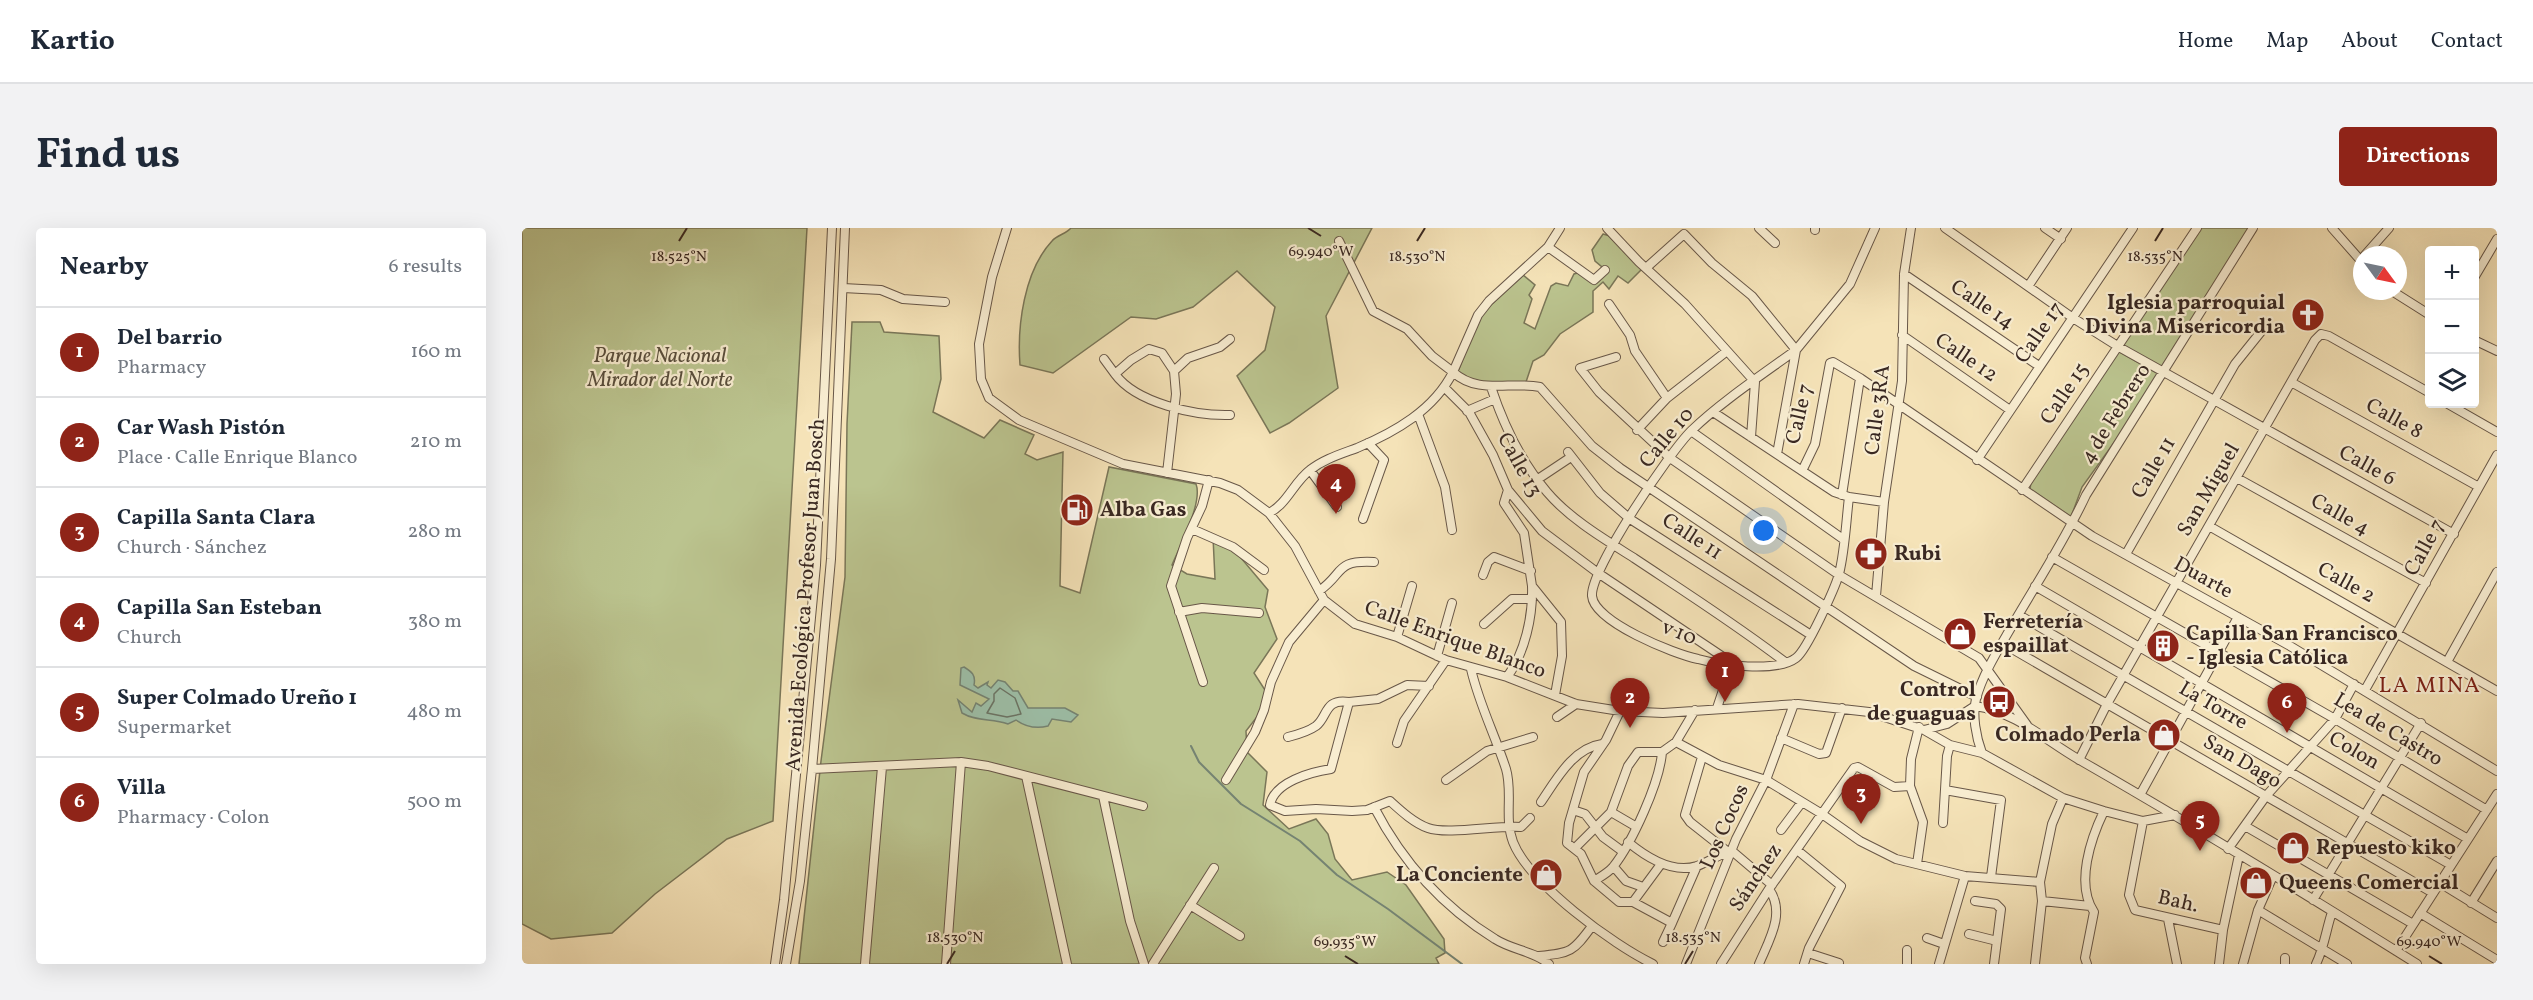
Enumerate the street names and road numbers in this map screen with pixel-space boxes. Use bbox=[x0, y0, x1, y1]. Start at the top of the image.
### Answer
street label: Calle 14 bbox=[1944, 273, 2020, 337]
street label: Calle 17 bbox=[2008, 296, 2072, 370]
street label: Calle 12 bbox=[1929, 326, 2003, 390]
street label: Calle 15 bbox=[2034, 357, 2096, 431]
street label: 4 de Febrero bbox=[2074, 358, 2158, 470]
street label: Calle 3RA bbox=[1858, 363, 1898, 457]
street label: Calle 7 bbox=[1779, 381, 1821, 447]
street label: Calle 8 bbox=[2360, 391, 2428, 447]
street label: Calle 10 bbox=[1633, 401, 1701, 475]
street label: Avenida Ecológica Profesor Juan Bosch bbox=[779, 417, 833, 773]
street label: Calle 13 bbox=[1489, 427, 1549, 503]
street label: Calle 11 bbox=[2125, 432, 2183, 504]
street label: San Miguel bbox=[2171, 438, 2247, 542]
street label: Calle 6 bbox=[2333, 438, 2401, 494]
street label: Calle 4 bbox=[2305, 487, 2375, 543]
street label: Calle 11 bbox=[1656, 507, 1728, 567]
street label: Calle 7 bbox=[2398, 514, 2452, 582]
street label: Duarte bbox=[2168, 550, 2238, 606]
street label: Calle 2 bbox=[2312, 555, 2380, 611]
street label: Calle Enrique Blanco bbox=[1360, 594, 1550, 686]
street label: v 10 bbox=[1657, 613, 1701, 653]
street label: La Torre bbox=[2173, 675, 2253, 737]
street label: Lea de Castro bbox=[2328, 686, 2448, 774]
street label: Colon bbox=[2323, 725, 2385, 777]
street label: San Dago bbox=[2197, 728, 2287, 796]
street label: Los Cocos bbox=[1693, 780, 1757, 874]
street label: Sánchez bbox=[1723, 838, 1789, 918]
street label: Bah. bbox=[2155, 883, 2201, 921]

